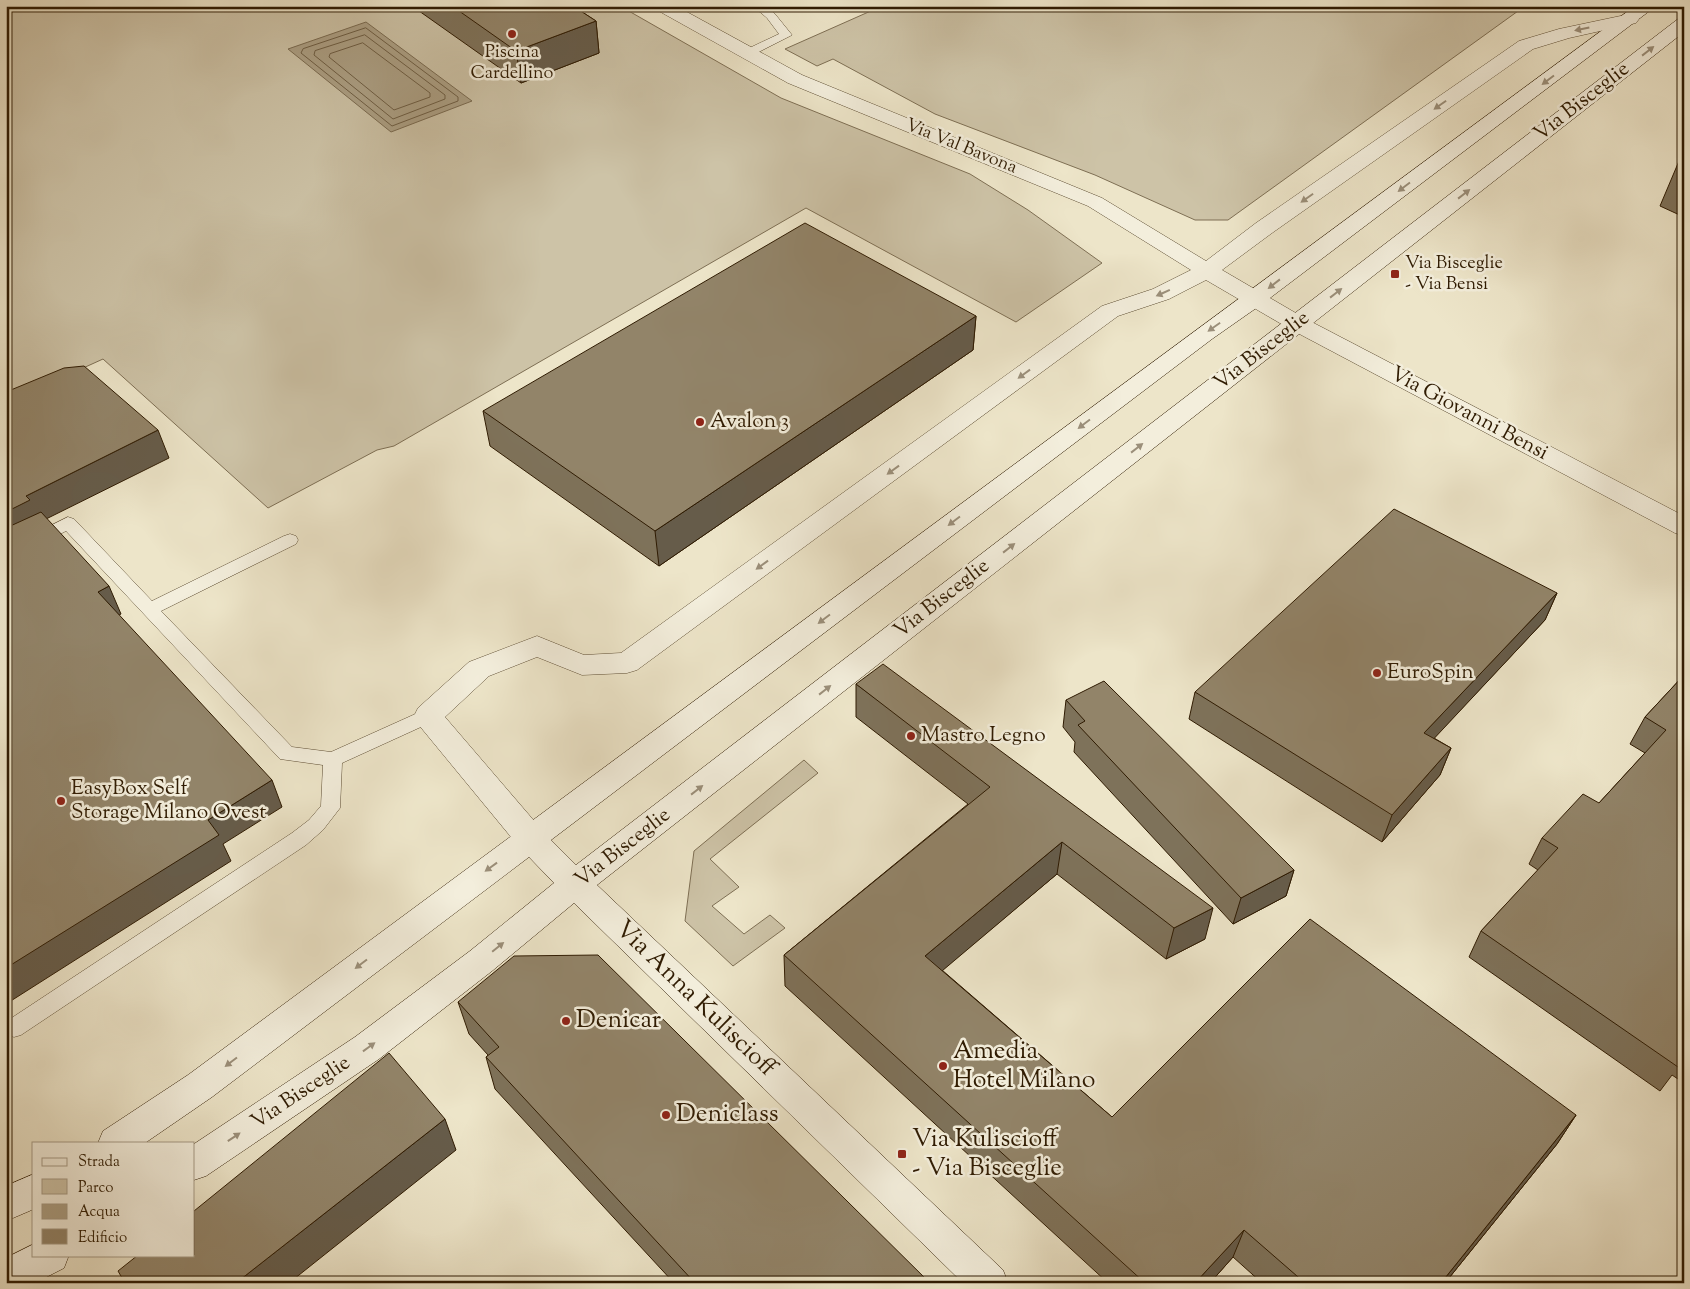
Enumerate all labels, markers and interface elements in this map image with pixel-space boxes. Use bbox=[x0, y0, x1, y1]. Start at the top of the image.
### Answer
one-way arrow bbox=[1573, 26, 1589, 34]
marker: Piscina Cardellino bbox=[506, 28, 518, 40]
place label: Piscina Cardellino bbox=[471, 40, 554, 87]
one-way arrow bbox=[1641, 46, 1654, 57]
street label: Via Bisceglie bbox=[1528, 55, 1636, 149]
one-way arrow bbox=[1542, 74, 1555, 85]
one-way arrow bbox=[1433, 100, 1447, 110]
street label: Via Val Bavona bbox=[901, 113, 1021, 181]
one-way arrow bbox=[1397, 182, 1411, 192]
one-way arrow bbox=[1457, 188, 1470, 199]
one-way arrow bbox=[1300, 193, 1314, 203]
place label: Via Bisceglie - Via Bensi bbox=[1405, 251, 1503, 298]
marker: Via Bisceglie - Via Bensi bbox=[1389, 268, 1401, 280]
one-way arrow bbox=[1267, 279, 1280, 290]
one-way arrow bbox=[1329, 288, 1343, 298]
one-way arrow bbox=[1156, 289, 1170, 297]
street label: Via Bisceglie bbox=[1208, 304, 1316, 398]
one-way arrow bbox=[1208, 322, 1221, 332]
street label: Via Giovanni Bensi bbox=[1385, 360, 1553, 468]
one-way arrow bbox=[1017, 369, 1031, 379]
place label: Avalon 3 bbox=[710, 407, 789, 437]
marker: Avalon 3 bbox=[694, 416, 706, 428]
one-way arrow bbox=[1077, 419, 1091, 429]
one-way arrow bbox=[1130, 443, 1144, 453]
one-way arrow bbox=[887, 464, 900, 475]
one-way arrow bbox=[948, 516, 961, 527]
one-way arrow bbox=[1002, 542, 1015, 553]
street label: Via Bisceglie bbox=[888, 552, 996, 646]
one-way arrow bbox=[755, 560, 768, 570]
one-way arrow bbox=[817, 614, 831, 624]
place label: EuroSpin bbox=[1387, 658, 1474, 688]
marker: EuroSpin bbox=[1371, 667, 1383, 679]
one-way arrow bbox=[818, 685, 831, 696]
place label: Mastro Legno bbox=[921, 721, 1046, 751]
marker: Mastro Legno bbox=[905, 730, 917, 742]
place label: EasyBox Self Storage Milano Ovest bbox=[71, 774, 266, 828]
one-way arrow bbox=[690, 785, 704, 795]
marker: EasyBox Self Storage Milano Ovest bbox=[55, 795, 67, 807]
street label: Via Bisceglie bbox=[569, 801, 677, 895]
one-way arrow bbox=[485, 862, 498, 872]
street label: Via Anna Kuliscioff bbox=[606, 912, 785, 1087]
one-way arrow bbox=[491, 942, 504, 953]
one-way arrow bbox=[354, 959, 368, 969]
place label: Denicar bbox=[576, 1003, 662, 1039]
marker: Denicar bbox=[560, 1015, 572, 1027]
place label: Amedia Hotel Milano bbox=[953, 1034, 1095, 1099]
one-way arrow bbox=[362, 1042, 376, 1052]
street label: Via Bisceglie bbox=[245, 1049, 357, 1137]
one-way arrow bbox=[224, 1057, 238, 1067]
marker: Amedia Hotel Milano bbox=[937, 1060, 949, 1072]
place label: Deniclass bbox=[676, 1097, 779, 1133]
marker: Deniclass bbox=[660, 1109, 672, 1121]
place label: Via Kuliscioff - Via Bisceglie bbox=[912, 1122, 1062, 1187]
one-way arrow bbox=[228, 1133, 241, 1142]
legend bbox=[32, 1142, 195, 1256]
marker: Via Kuliscioff - Via Bisceglie bbox=[896, 1148, 908, 1160]
text: Strada bbox=[78, 1152, 120, 1173]
text: Parco bbox=[78, 1178, 114, 1199]
text: Acqua bbox=[78, 1202, 120, 1223]
text: Edificio bbox=[78, 1228, 127, 1249]

